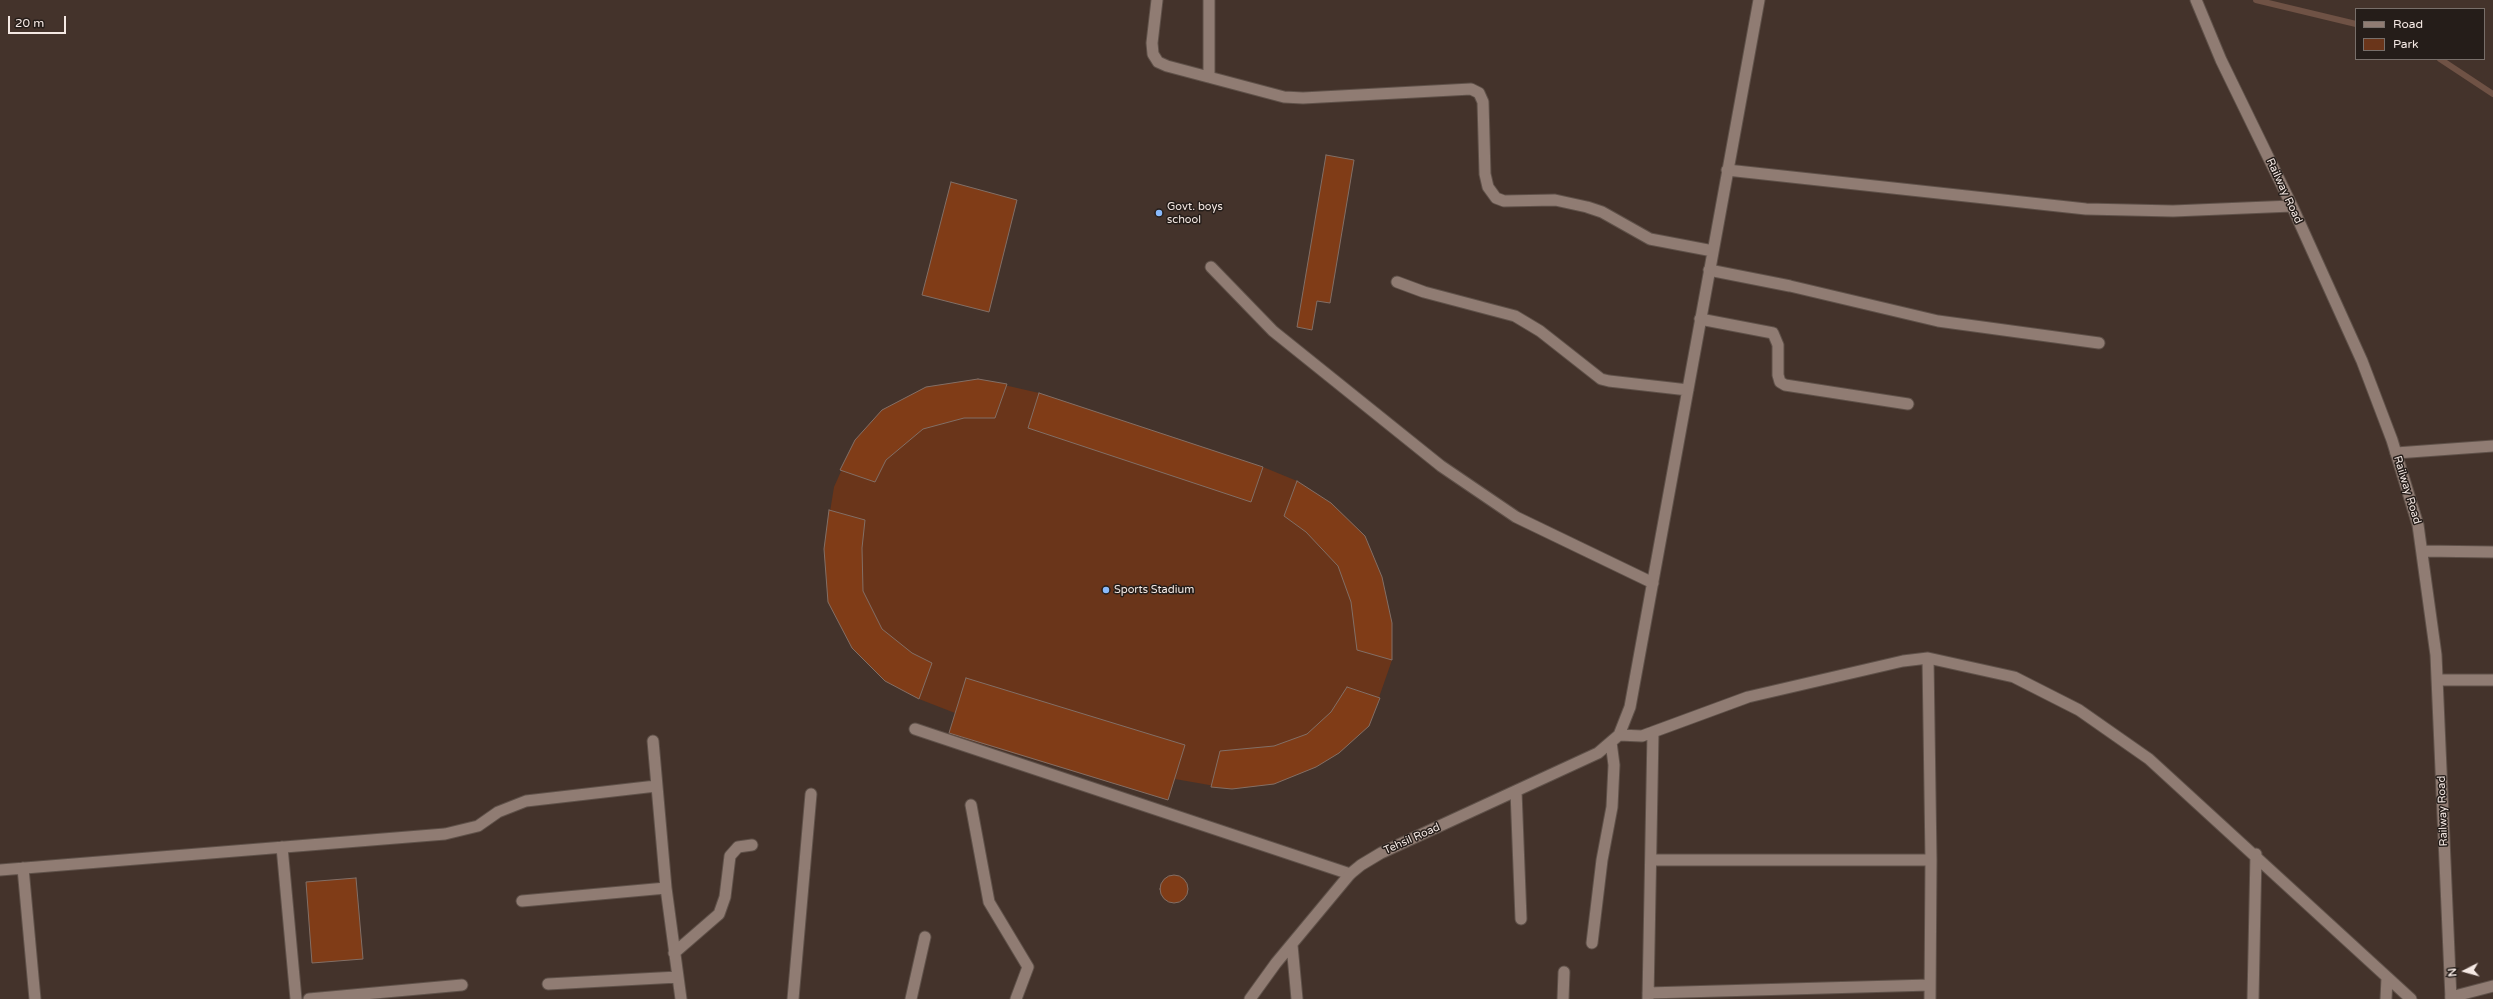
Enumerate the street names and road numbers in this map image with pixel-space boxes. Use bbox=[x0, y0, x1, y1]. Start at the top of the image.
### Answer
street label: Railway Road bbox=[2263, 156, 2305, 226]
street label: Railway Road bbox=[2390, 454, 2424, 526]
street label: Railway Road bbox=[2435, 775, 2451, 847]
street label: Tehsil Road bbox=[1382, 821, 1442, 857]

